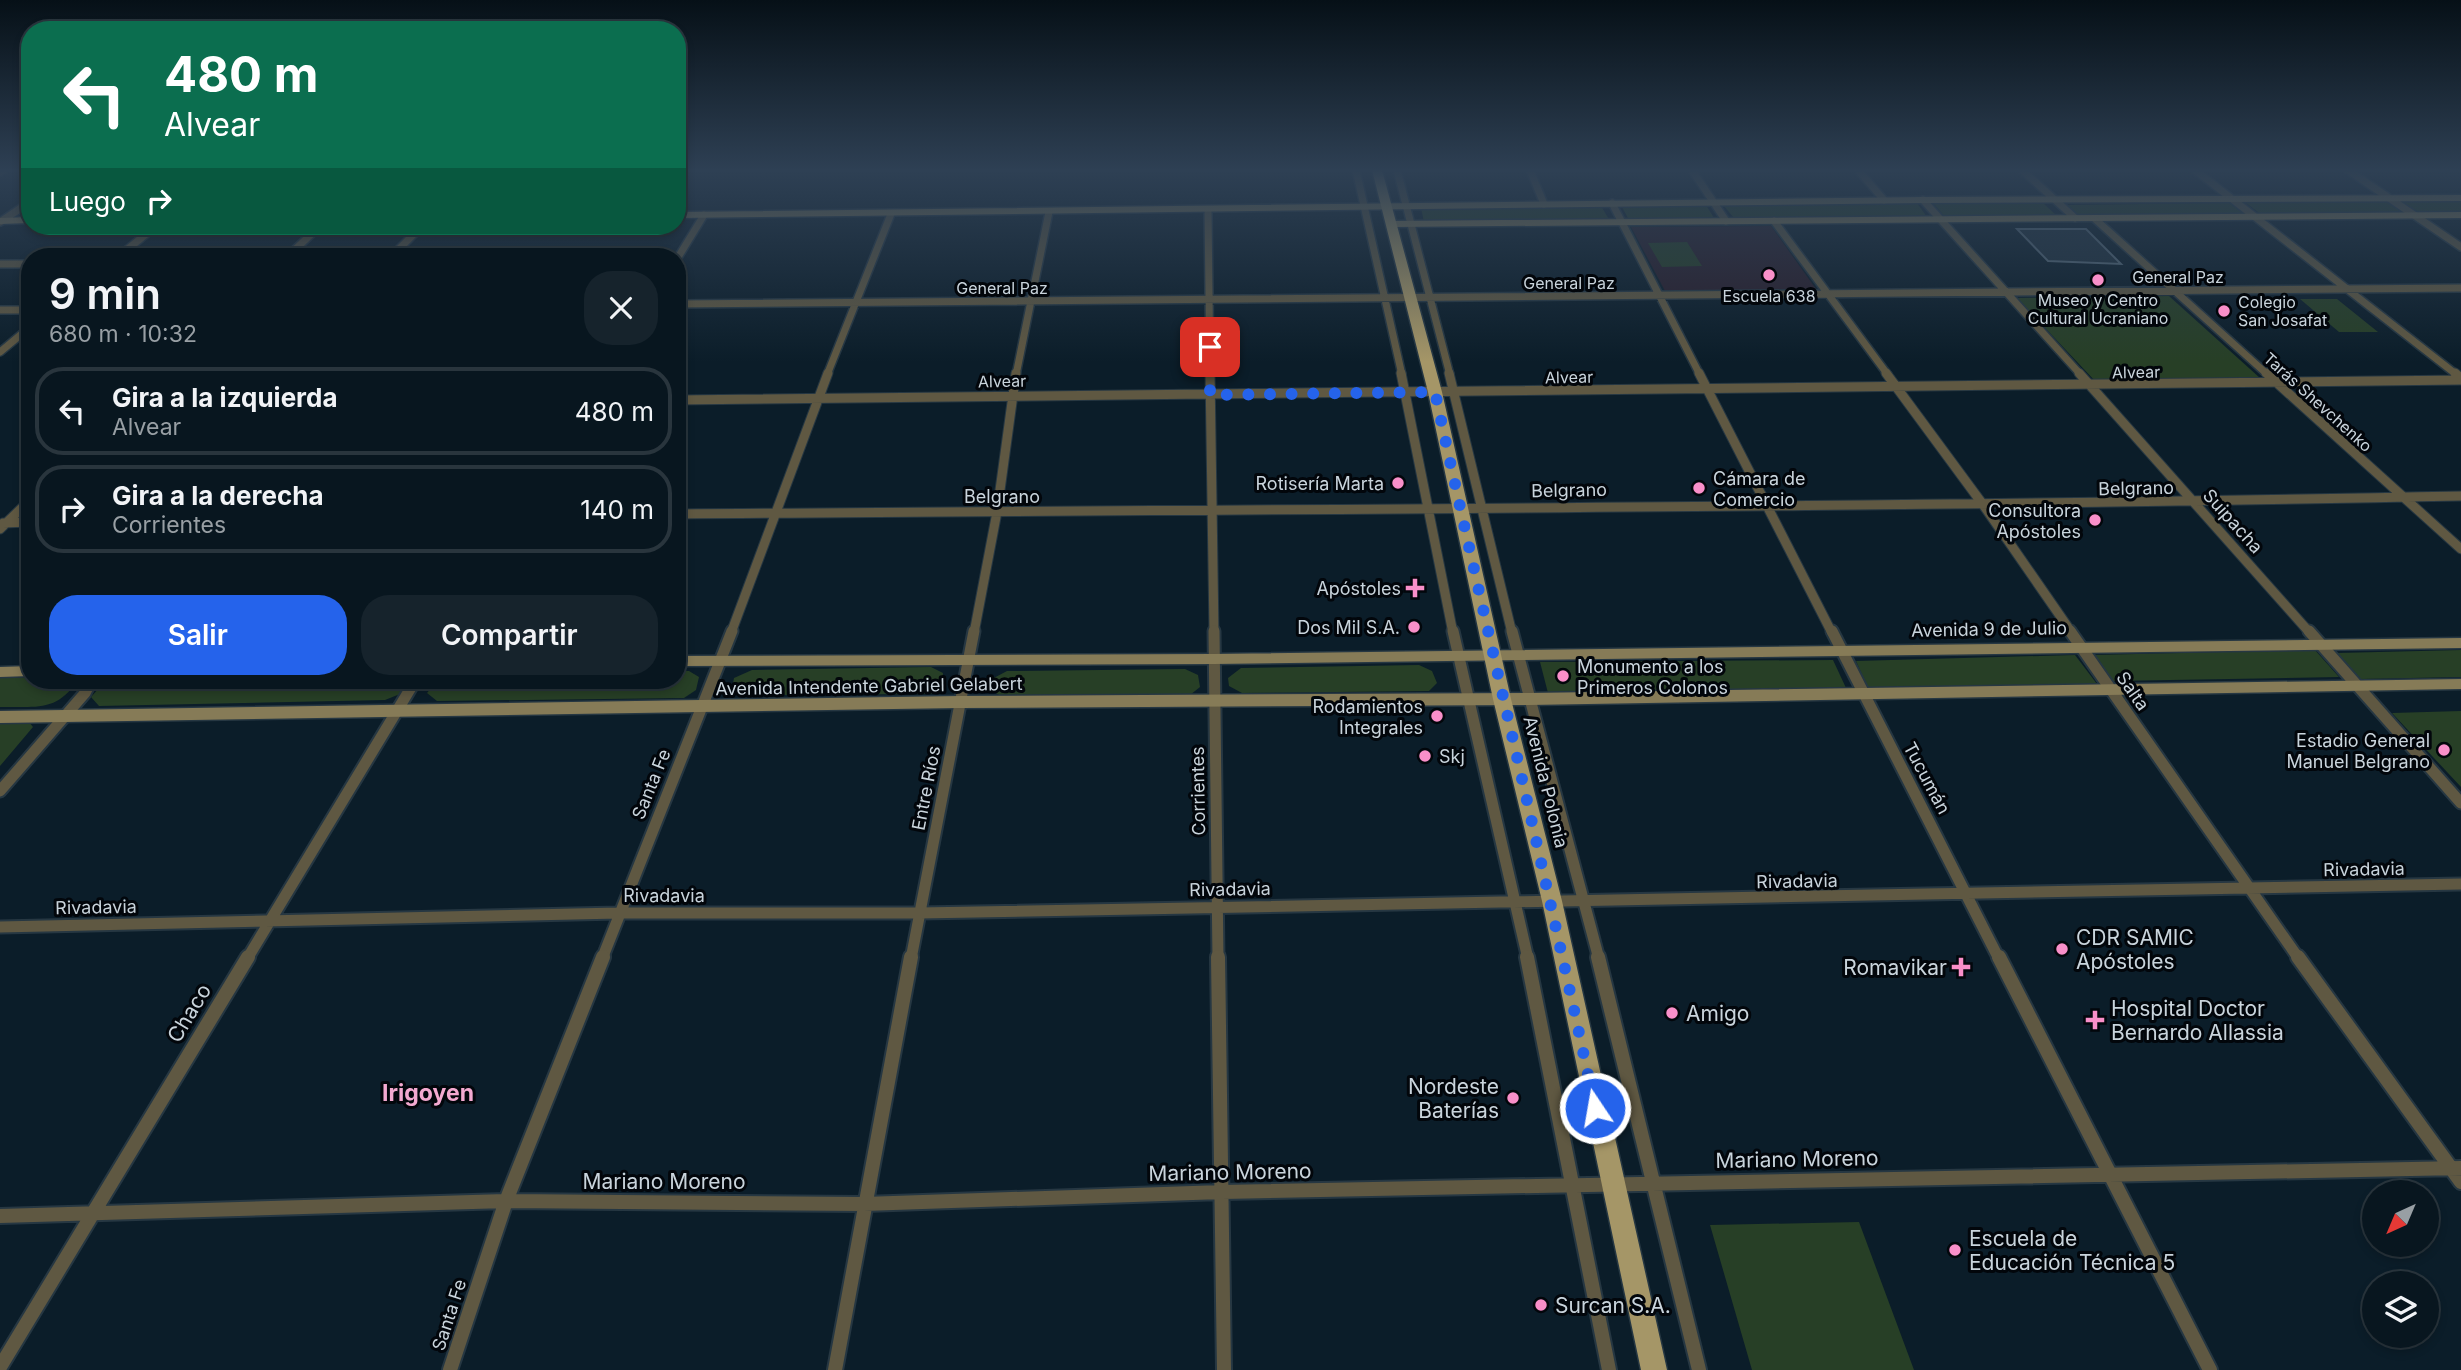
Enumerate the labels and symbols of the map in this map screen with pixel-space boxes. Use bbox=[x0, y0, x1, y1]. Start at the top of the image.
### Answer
marker: Escuela 638 bbox=[1761, 267, 1777, 283]
street label: General Paz bbox=[2132, 267, 2224, 287]
marker: Museo y Centro Cultural Ucraniano bbox=[2090, 272, 2106, 288]
street label: General Paz bbox=[1523, 273, 1615, 293]
street label: General Paz bbox=[956, 278, 1048, 298]
place label: Escuela 638 bbox=[1722, 286, 1816, 306]
place label: Museo y Centro Cultural Ucraniano bbox=[2028, 290, 2168, 328]
place label: Colegio San Josafat bbox=[2238, 292, 2327, 330]
marker: Colegio San Josafat bbox=[2216, 303, 2232, 319]
pin bbox=[1180, 317, 1240, 377]
street label: Tarás Shevchenko bbox=[2260, 348, 2376, 456]
street label: Alvear bbox=[2112, 362, 2160, 382]
street label: Alvear bbox=[1545, 367, 1593, 387]
street label: Alvear bbox=[978, 371, 1026, 391]
place label: Cámara de Comercio bbox=[1713, 468, 1806, 510]
place label: Rotisería Marta bbox=[1256, 473, 1384, 494]
marker: Rotisería Marta bbox=[1390, 475, 1406, 491]
street label: Belgrano bbox=[2098, 477, 2174, 499]
street label: Belgrano bbox=[1531, 479, 1607, 501]
marker: Cámara de Comercio bbox=[1691, 480, 1707, 496]
street label: Suipacha bbox=[2199, 485, 2267, 557]
street label: Belgrano bbox=[964, 486, 1040, 507]
place label: Consultora Apóstoles bbox=[1988, 500, 2081, 542]
marker: Consultora Apóstoles bbox=[2087, 512, 2103, 528]
place label: Apóstoles bbox=[1316, 578, 1401, 599]
marker: Apóstoles bbox=[1407, 580, 1423, 596]
place label: Dos Mil S.A. bbox=[1297, 617, 1400, 638]
street label: Avenida 9 de Julio bbox=[1911, 617, 2067, 641]
marker: Dos Mil S.A. bbox=[1406, 619, 1422, 635]
place label: Monumento a los Primeros Colonos bbox=[1577, 656, 1728, 698]
marker: Monumento a los Primeros Colonos bbox=[1555, 668, 1571, 684]
street label: Salta bbox=[2112, 668, 2154, 714]
street label: Avenida Intendente Gabriel Gelabert bbox=[715, 673, 1023, 699]
place label: Rodamientos Integrales bbox=[1312, 696, 1423, 738]
marker: Rodamientos Integrales bbox=[1429, 708, 1445, 724]
street label: Avenida Polonia bbox=[1519, 714, 1573, 850]
place label: Estadio General Manuel Belgrano bbox=[2286, 730, 2430, 772]
street label: Tucumán bbox=[1899, 738, 1955, 818]
marker: Estadio General Manuel Belgrano bbox=[2436, 742, 2452, 758]
street label: Entre Ríos bbox=[908, 744, 944, 832]
street label: Santa Fe bbox=[627, 746, 675, 822]
street label: Corrientes bbox=[1187, 746, 1209, 836]
place label: Skj bbox=[1439, 746, 1465, 767]
marker: Skj bbox=[1417, 748, 1433, 764]
street label: Rivadavia bbox=[2323, 858, 2405, 880]
street label: Rivadavia bbox=[1756, 870, 1838, 892]
street label: Rivadavia bbox=[1189, 878, 1271, 900]
street label: Rivadavia bbox=[623, 885, 705, 906]
street label: Rivadavia bbox=[55, 896, 137, 918]
place label: CDR SAMIC Apóstoles bbox=[2076, 925, 2194, 974]
marker: CDR SAMIC Apóstoles bbox=[2054, 941, 2070, 957]
place label: Romavikar bbox=[1843, 955, 1947, 980]
marker: Romavikar bbox=[1953, 959, 1969, 975]
street label: Chaco bbox=[162, 979, 216, 1047]
place label: Hospital Doctor Bernardo Allassia bbox=[2111, 996, 2284, 1045]
place label: Amigo bbox=[1686, 1001, 1749, 1026]
marker: Amigo bbox=[1664, 1005, 1680, 1021]
marker: Hospital Doctor Bernardo Allassia bbox=[2085, 1010, 2105, 1030]
position arrow bbox=[1558, 1071, 1632, 1145]
place label: Nordeste Baterías bbox=[1408, 1074, 1499, 1123]
district label: Irigoyen bbox=[382, 1079, 474, 1107]
marker: Nordeste Baterías bbox=[1505, 1090, 1521, 1106]
street label: Mariano Moreno bbox=[1715, 1145, 1879, 1173]
street label: Mariano Moreno bbox=[1148, 1158, 1312, 1186]
street label: Mariano Moreno bbox=[582, 1169, 746, 1194]
north arrow bbox=[2362, 1180, 2440, 1256]
place label: Escuela de Educación Técnica 5 bbox=[1969, 1226, 2175, 1275]
marker: Escuela de Educación Técnica 5 bbox=[1947, 1242, 1963, 1258]
street label: Santa Fe bbox=[428, 1277, 470, 1353]
place label: Surcan S.A. bbox=[1555, 1293, 1671, 1318]
marker: Surcan S.A. bbox=[1533, 1297, 1549, 1313]

